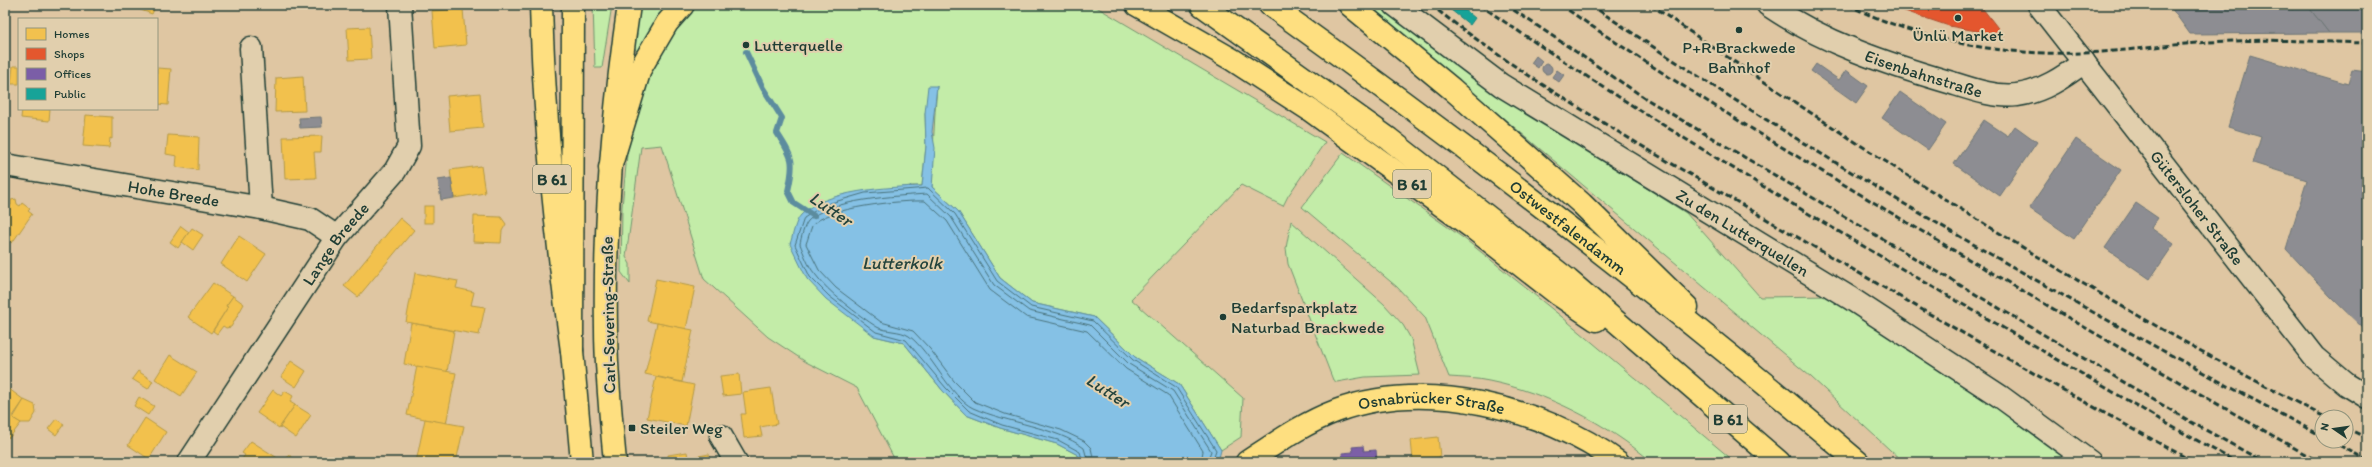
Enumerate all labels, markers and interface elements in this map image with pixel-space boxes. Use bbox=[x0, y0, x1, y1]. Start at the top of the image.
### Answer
marker: Ünlü Market bbox=[1953, 13, 1963, 23]
legend bbox=[18, 18, 158, 110]
marker: P+R Brackwede Bahnhof bbox=[1734, 25, 1744, 35]
place label: Ünlü Market bbox=[1912, 25, 2004, 45]
text: Homes bbox=[54, 27, 90, 41]
place label: Lutterquelle bbox=[754, 35, 843, 55]
place label: P+R Brackwede Bahnhof bbox=[1682, 37, 1796, 77]
marker: Lutterquelle bbox=[741, 40, 751, 50]
street label: Eisenbahnstraße bbox=[1862, 45, 1985, 102]
text: Shops bbox=[54, 47, 85, 61]
text: Offices bbox=[54, 67, 91, 81]
text: Public bbox=[54, 87, 86, 101]
street label: Gütersloher Straße bbox=[2146, 146, 2248, 269]
road number: B 61 bbox=[533, 165, 571, 193]
road number: B 61 bbox=[1393, 170, 1431, 198]
street label: Hohe Breede bbox=[126, 176, 221, 211]
street label: Ostwestfalendamm bbox=[1506, 176, 1631, 279]
street label: Zu den Lutterquellen bbox=[1673, 184, 1813, 281]
water label: Lutter bbox=[805, 187, 858, 232]
street label: Lange Breede bbox=[298, 198, 373, 289]
street label: Carl-Severing-Straße bbox=[597, 236, 619, 394]
water label: Lutterkolk bbox=[862, 252, 944, 274]
place label: Bedarfsparkplatz Naturbad Brackwede bbox=[1231, 297, 1384, 337]
marker: Bedarfsparkplatz Naturbad Brackwede bbox=[1218, 312, 1228, 322]
water label: Lutter bbox=[1082, 369, 1135, 414]
street label: Osnabrücker Straße bbox=[1356, 387, 1507, 418]
road number: B 61 bbox=[1709, 405, 1747, 433]
north arrow bbox=[2314, 409, 2354, 449]
place label: Steiler Weg bbox=[640, 418, 723, 438]
text: N bbox=[2318, 422, 2332, 432]
marker: Steiler Weg bbox=[627, 423, 637, 433]

